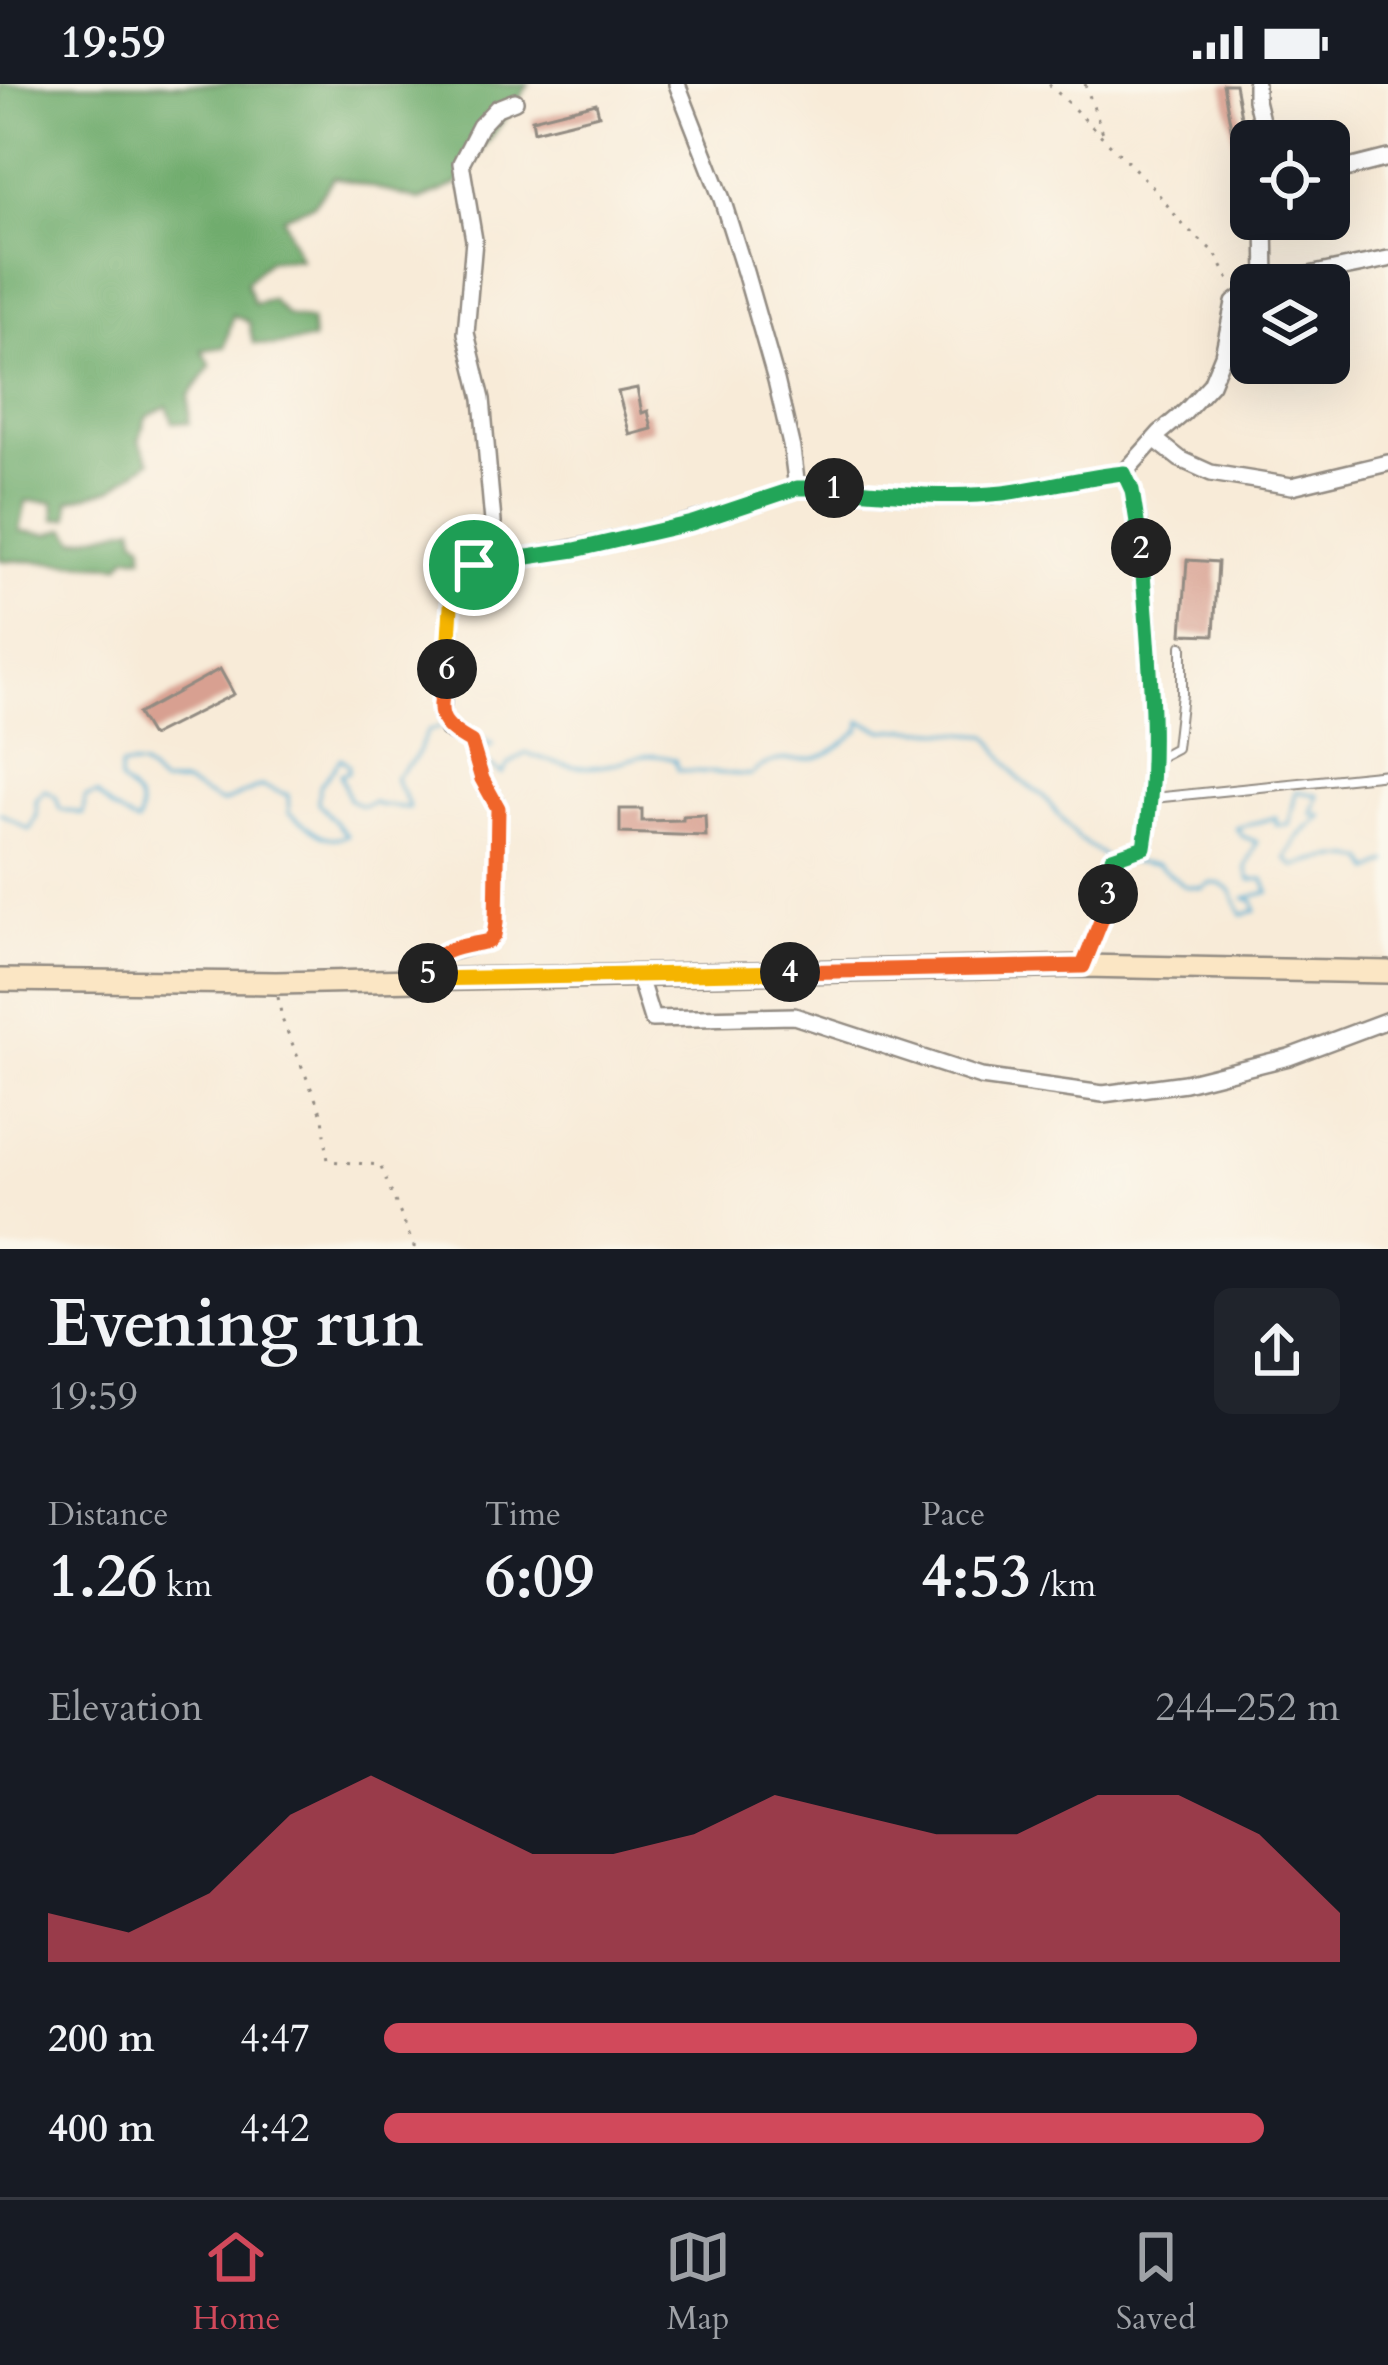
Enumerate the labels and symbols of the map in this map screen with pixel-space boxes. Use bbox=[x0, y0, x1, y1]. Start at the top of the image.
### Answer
pin: 1 bbox=[804, 458, 864, 518]
pin bbox=[423, 514, 525, 616]
pin: 2 bbox=[1111, 518, 1171, 578]
pin: 6 bbox=[417, 639, 477, 699]
pin: 3 bbox=[1078, 864, 1138, 924]
pin: 4 bbox=[760, 942, 820, 1002]
pin: 5 bbox=[398, 943, 458, 1003]

